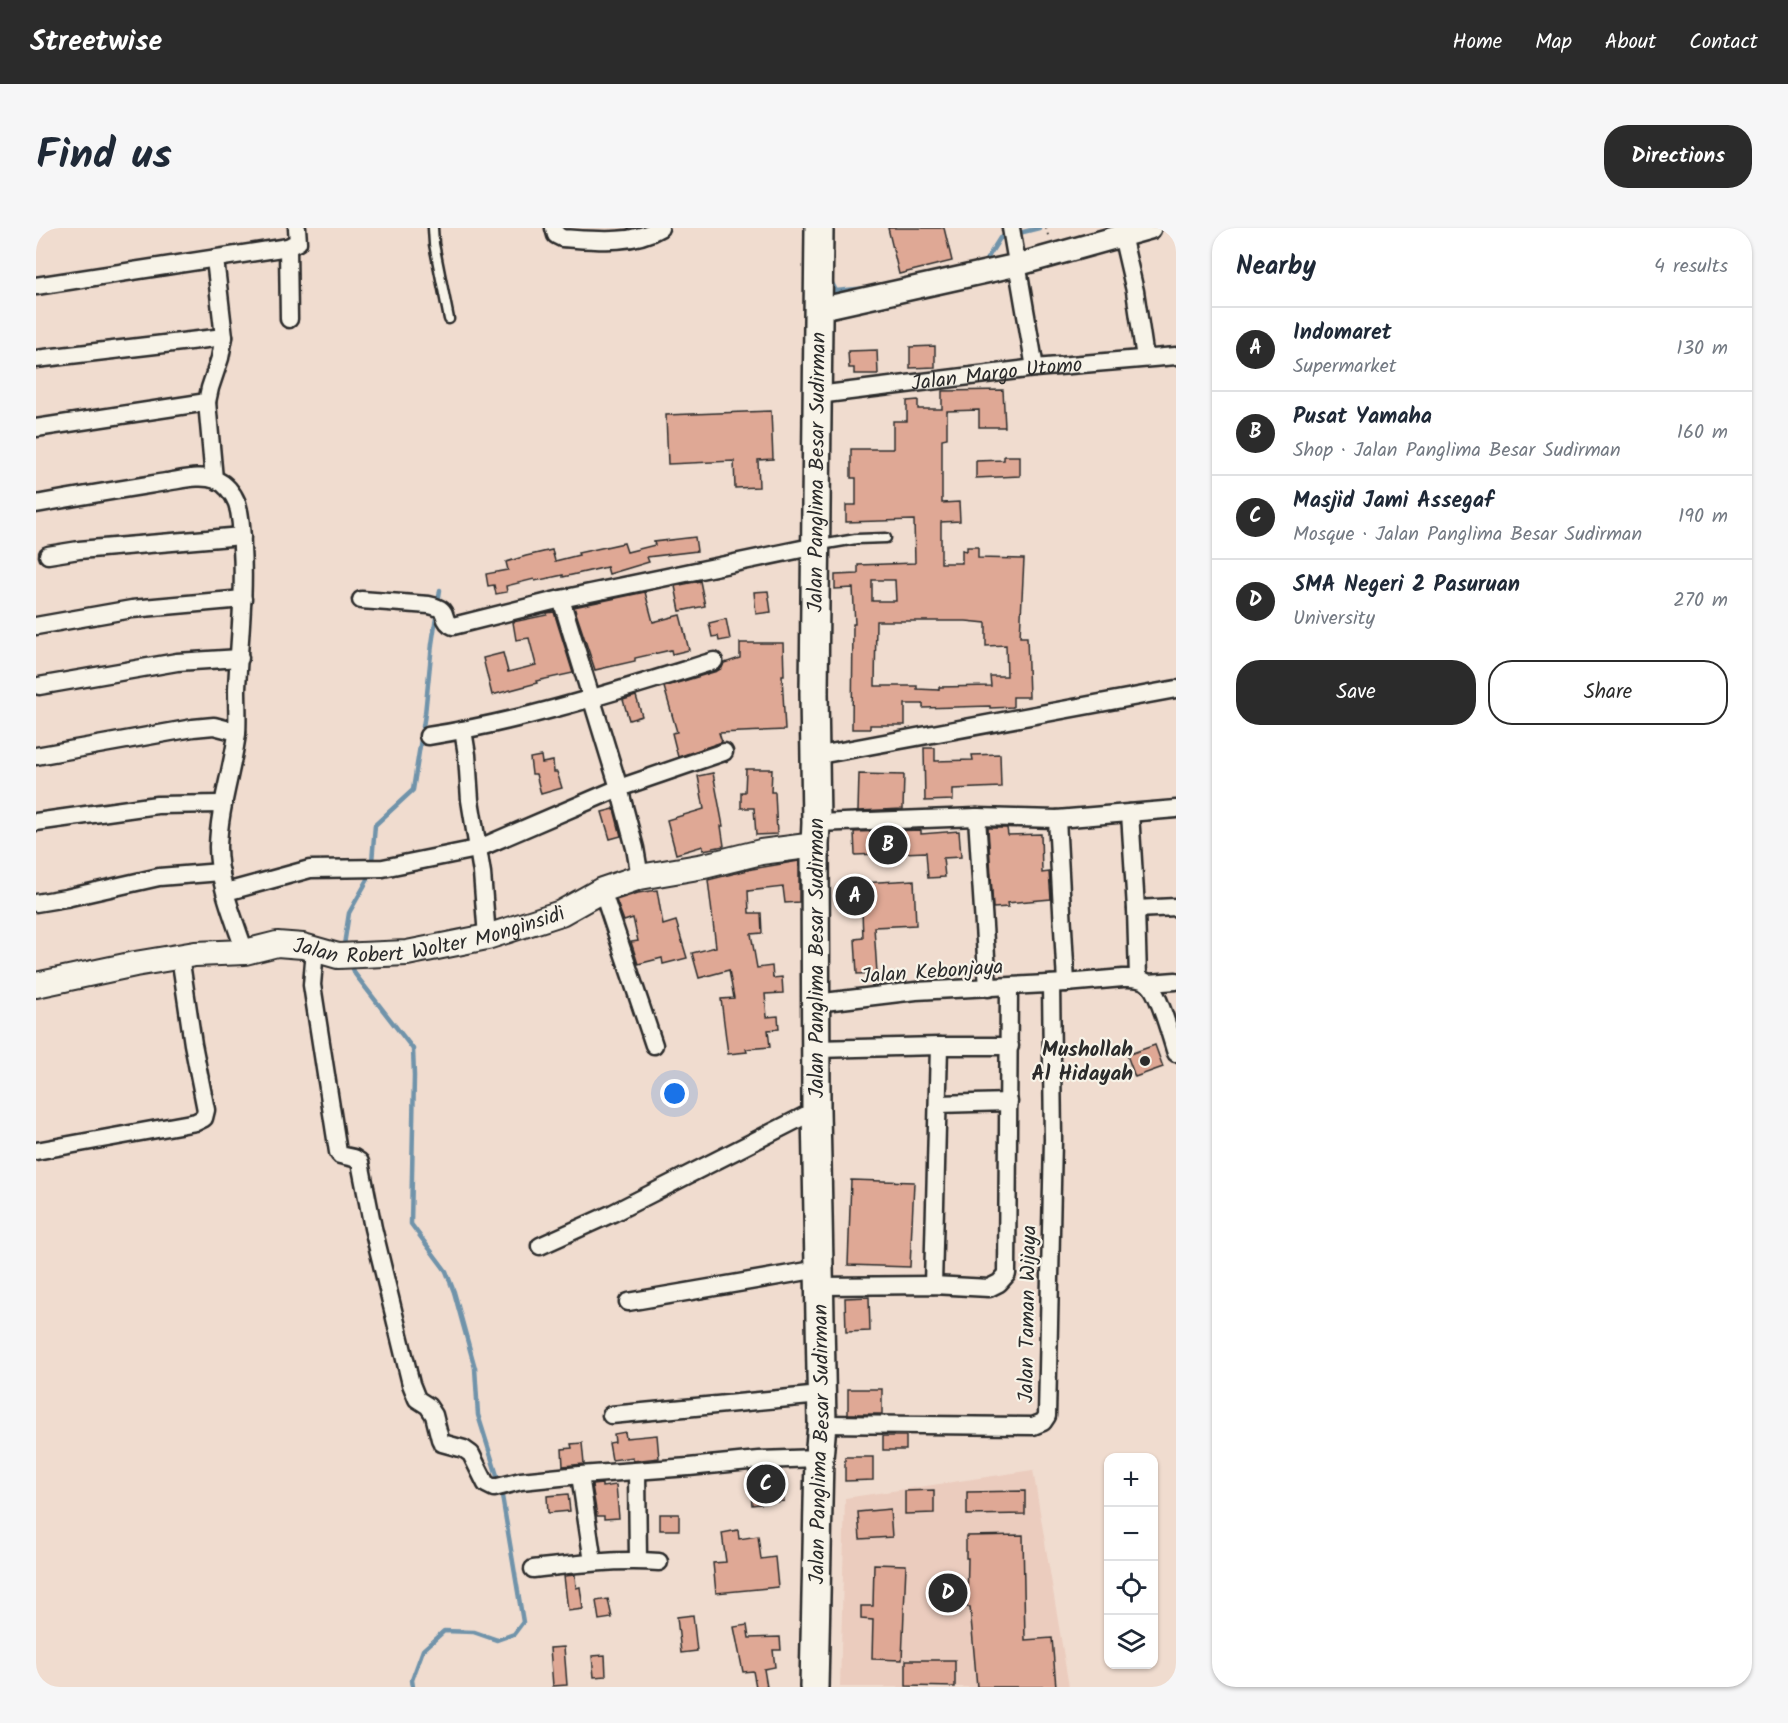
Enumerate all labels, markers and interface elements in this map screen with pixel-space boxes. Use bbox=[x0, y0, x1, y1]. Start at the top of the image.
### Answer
text: Streetwise bbox=[30, 20, 162, 65]
text: Home bbox=[1453, 26, 1502, 59]
text: Map bbox=[1535, 26, 1572, 59]
text: About bbox=[1605, 26, 1656, 59]
text: Contact bbox=[1689, 26, 1758, 59]
text: Find us bbox=[36, 123, 172, 190]
button: Directions bbox=[1604, 125, 1752, 188]
text: Nearby bbox=[1236, 246, 1316, 288]
text: 4 results bbox=[1654, 251, 1728, 283]
text: Indomaret bbox=[1293, 316, 1392, 351]
street label: Jalan Panglima Besar Sudirman bbox=[800, 332, 836, 613]
text: A bbox=[1249, 333, 1262, 365]
text: 130 m bbox=[1676, 333, 1728, 365]
street label: Jalan Margo Utomo bbox=[909, 349, 1084, 401]
text: Supermarket bbox=[1293, 351, 1396, 383]
text: Pusat Yamaha bbox=[1293, 400, 1432, 435]
text: B bbox=[1249, 417, 1262, 449]
text: 160 m bbox=[1677, 417, 1728, 449]
text: Shop · Jalan Panglima Besar Sudirman bbox=[1293, 435, 1621, 467]
text: Masjid Jami Assegaf bbox=[1293, 484, 1494, 519]
text: C bbox=[1249, 501, 1262, 533]
text: 190 m bbox=[1678, 501, 1728, 533]
text: Mosque · Jalan Panglima Besar Sudirman bbox=[1293, 519, 1642, 551]
text: SMA Negeri 2 Pasuruan bbox=[1293, 568, 1520, 603]
text: D bbox=[1249, 585, 1262, 617]
text: 270 m bbox=[1673, 585, 1728, 617]
text: University bbox=[1293, 603, 1375, 635]
button: Save bbox=[1236, 660, 1476, 725]
button: Share bbox=[1488, 660, 1728, 725]
street label: Jalan Panglima Besar Sudirman bbox=[801, 818, 834, 1098]
pin: B bbox=[868, 822, 908, 868]
pin: A bbox=[836, 874, 874, 918]
street label: Jalan Robert Wolter Monginsidi bbox=[292, 898, 573, 974]
street label: Jalan Kebonjaya bbox=[860, 951, 1004, 994]
place label: Mushollah Al Hidayah bbox=[1031, 1034, 1133, 1091]
marker: Mushollah Al Hidayah bbox=[1138, 1054, 1152, 1068]
your location bbox=[660, 1079, 689, 1108]
street label: Jalan Taman Wijaya bbox=[1010, 1225, 1047, 1403]
street label: Jalan Panglima Besar Sudirman bbox=[801, 1304, 840, 1585]
map controls bbox=[1104, 1453, 1158, 1669]
button: + bbox=[1104, 1453, 1158, 1507]
pin: C bbox=[746, 1462, 786, 1506]
button: − bbox=[1104, 1507, 1158, 1561]
button: locate bbox=[1104, 1561, 1158, 1615]
pin: D bbox=[928, 1570, 968, 1616]
button: layers bbox=[1104, 1615, 1158, 1669]

